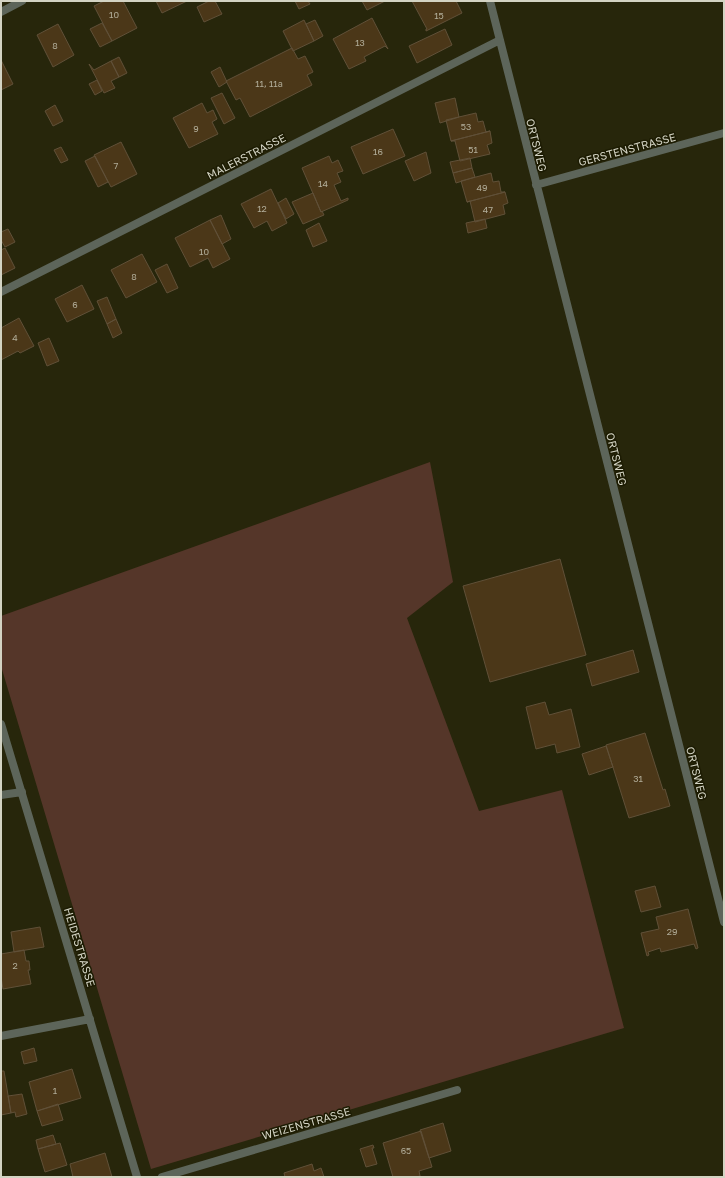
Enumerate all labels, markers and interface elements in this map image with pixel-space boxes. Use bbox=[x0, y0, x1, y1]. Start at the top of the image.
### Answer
house number: 10 bbox=[109, 9, 119, 20]
house number: 15 bbox=[434, 10, 444, 21]
house number: 13 bbox=[355, 37, 365, 48]
house number: 8 bbox=[52, 40, 58, 51]
house number: 11, 11a bbox=[255, 78, 283, 89]
street label: ORTSWEG bbox=[524, 117, 550, 173]
house number: 53 bbox=[461, 121, 471, 132]
house number: 9 bbox=[193, 123, 199, 134]
street label: MALERSTRASSE bbox=[204, 130, 288, 181]
street label: GERSTENSTRASSE bbox=[577, 130, 677, 168]
house number: 51 bbox=[468, 144, 478, 155]
house number: 16 bbox=[373, 146, 383, 157]
house number: 7 bbox=[114, 160, 119, 171]
house number: 14 bbox=[318, 178, 328, 189]
house number: 49 bbox=[477, 182, 487, 193]
house number: 12 bbox=[257, 203, 267, 214]
house number: 47 bbox=[483, 204, 493, 215]
house number: 10 bbox=[199, 246, 209, 257]
house number: 8 bbox=[131, 271, 137, 282]
house number: 6 bbox=[72, 299, 78, 310]
house number: 4 bbox=[12, 332, 18, 343]
street label: ORTSWEG bbox=[604, 431, 630, 487]
street label: ORTSWEG bbox=[684, 745, 710, 801]
house number: 31 bbox=[633, 773, 643, 784]
street label: HEIDESTRASSE bbox=[62, 906, 98, 988]
house number: 29 bbox=[667, 926, 677, 937]
house number: 2 bbox=[12, 960, 18, 971]
house number: 1 bbox=[53, 1085, 58, 1096]
street label: WEIZENSTRASSE bbox=[260, 1104, 352, 1142]
house number: 65 bbox=[401, 1145, 411, 1156]

